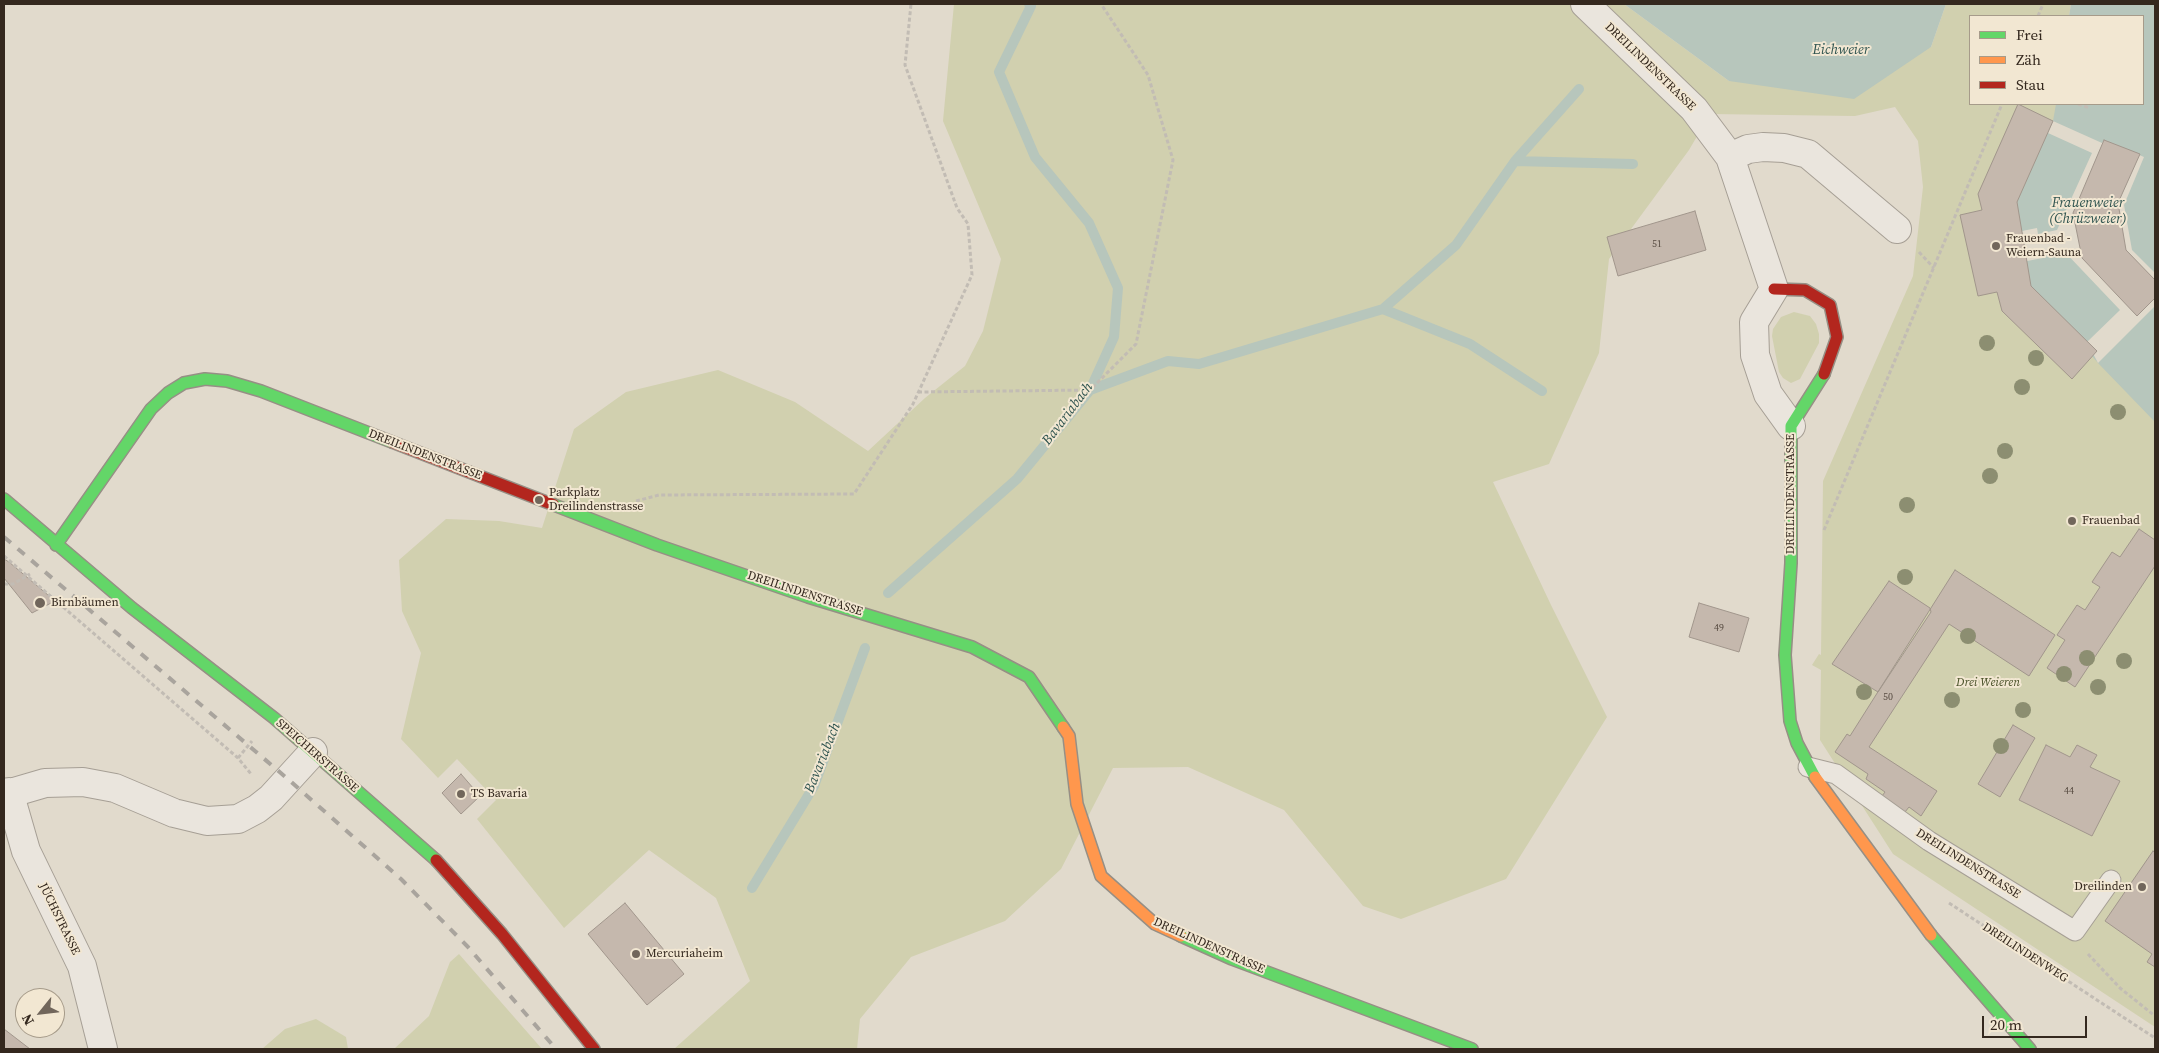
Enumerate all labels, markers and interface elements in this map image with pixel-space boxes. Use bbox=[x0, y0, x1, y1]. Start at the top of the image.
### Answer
legend bbox=[1969, 15, 2144, 105]
street label: DREILINDENSTRASSE bbox=[1602, 20, 1698, 114]
text: Frei bbox=[2016, 24, 2043, 45]
water label: Eichweier bbox=[1813, 42, 1869, 58]
text: Zäh bbox=[2016, 49, 2041, 70]
text: Stau bbox=[2016, 74, 2045, 95]
water label: Frauenweier (Chrüzweier) bbox=[2049, 195, 2127, 228]
place label: Frauenbad - Weiern-Sauna bbox=[2006, 232, 2081, 260]
house number: 51 bbox=[1652, 238, 1662, 250]
marker: Frauenbad - Weiern-Sauna bbox=[1990, 240, 2002, 252]
water label: Bavariabach bbox=[1039, 379, 1097, 449]
street label: DREILINDENSTRASSE bbox=[366, 427, 484, 483]
street label: DREILINDENSTRASSE bbox=[1784, 434, 1798, 554]
place label: Parkplatz Dreilindenstrasse bbox=[549, 486, 643, 514]
marker: Parkplatz Dreilindenstrasse bbox=[533, 494, 545, 506]
place label: Frauenbad bbox=[2082, 514, 2140, 528]
marker: Frauenbad bbox=[2066, 515, 2078, 527]
street label: DREILINDENSTRASSE bbox=[746, 569, 864, 619]
marker: Birnbäumen bbox=[33, 596, 47, 610]
place label: Birnbäumen bbox=[51, 596, 119, 610]
house number: 49 bbox=[1714, 622, 1724, 634]
park label: Drei Weieren bbox=[1956, 676, 2020, 690]
house number: 50 bbox=[1883, 691, 1893, 703]
street label: SPEICHERSTRASSE bbox=[273, 716, 361, 796]
water label: Bavariabach bbox=[801, 720, 845, 796]
house number: 44 bbox=[2064, 785, 2074, 797]
place label: TS Bavaria bbox=[471, 787, 527, 801]
marker: TS Bavaria bbox=[455, 788, 467, 800]
street label: DREILINDENSTRASSE bbox=[1913, 826, 2023, 902]
place label: Dreilinden bbox=[2074, 880, 2132, 894]
street label: JÜCHSTRASSE bbox=[35, 881, 83, 957]
marker: Dreilinden bbox=[2136, 881, 2148, 893]
street label: DREILINDENSTRASSE bbox=[1151, 915, 1267, 977]
street label: DREILINDENWEG bbox=[1980, 920, 2070, 986]
place label: Mercuriaheim bbox=[646, 947, 723, 961]
marker: Mercuriaheim bbox=[630, 948, 642, 960]
north arrow bbox=[15, 988, 65, 1038]
scale bar bbox=[1984, 1006, 2089, 1038]
text: N bbox=[17, 1010, 39, 1029]
text: 20 m bbox=[1990, 1014, 2022, 1035]

